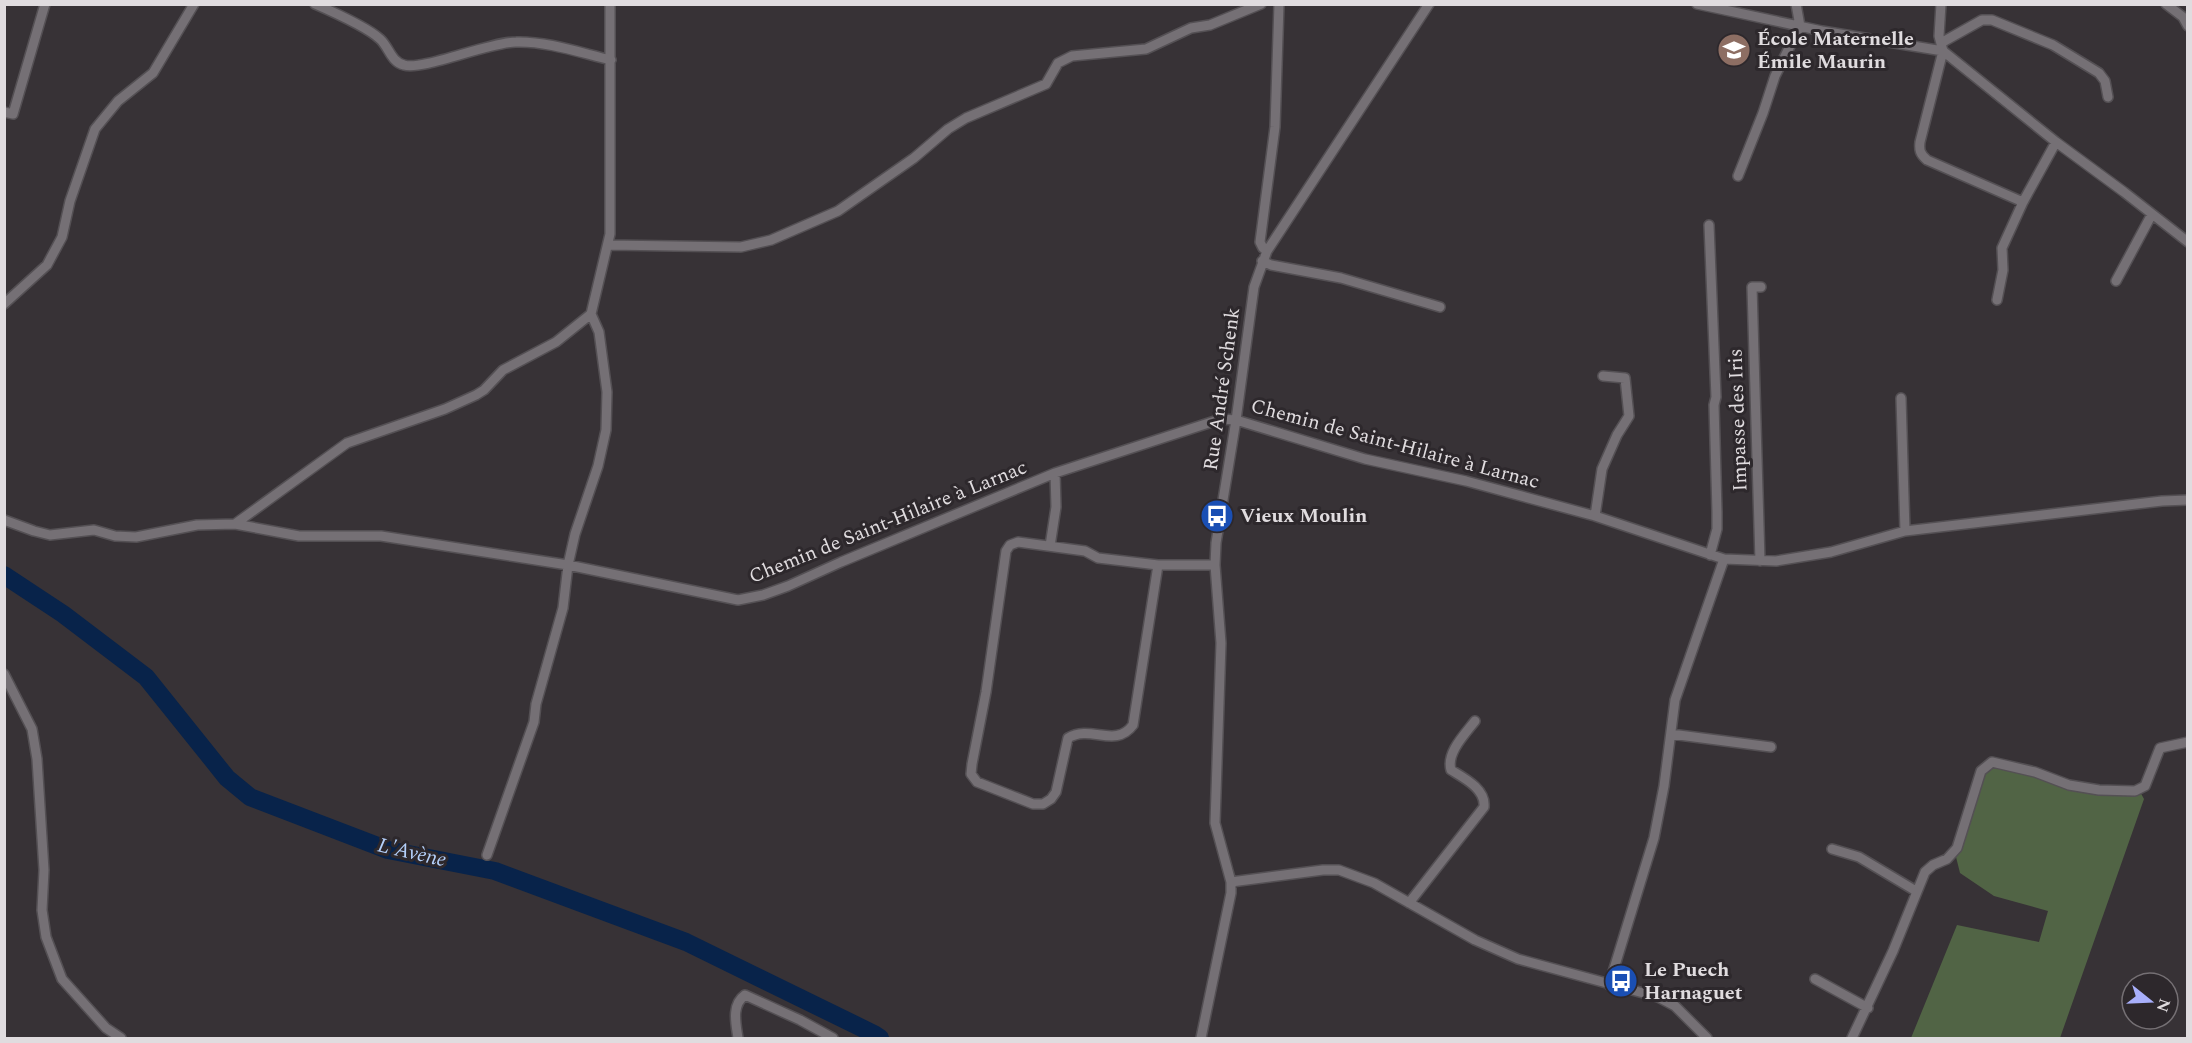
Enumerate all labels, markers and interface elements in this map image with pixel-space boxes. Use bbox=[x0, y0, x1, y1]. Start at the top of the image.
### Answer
place label: École Maternelle Émile Maurin bbox=[1757, 24, 1914, 77]
school or university icon: École Maternelle Émile Maurin bbox=[1716, 32, 1752, 68]
street label: Rue André Schenk bbox=[1196, 306, 1248, 472]
street label: Impasse des Iris bbox=[1721, 348, 1755, 492]
street label: Chemin de Saint-Hilaire à Larnac bbox=[1247, 391, 1543, 497]
street label: Chemin de Saint-Hilaire à Larnac bbox=[744, 452, 1032, 592]
bus stop icon: Vieux Moulin bbox=[1199, 498, 1235, 534]
place label: Vieux Moulin bbox=[1240, 501, 1367, 531]
water label: L'Avène bbox=[374, 830, 450, 876]
place label: Le Puech Harnaguet bbox=[1644, 955, 1743, 1008]
bus stop icon: Le Puech Harnaguet bbox=[1603, 963, 1639, 999]
north arrow bbox=[2120, 971, 2180, 1031]
text: N bbox=[2150, 995, 2177, 1015]

